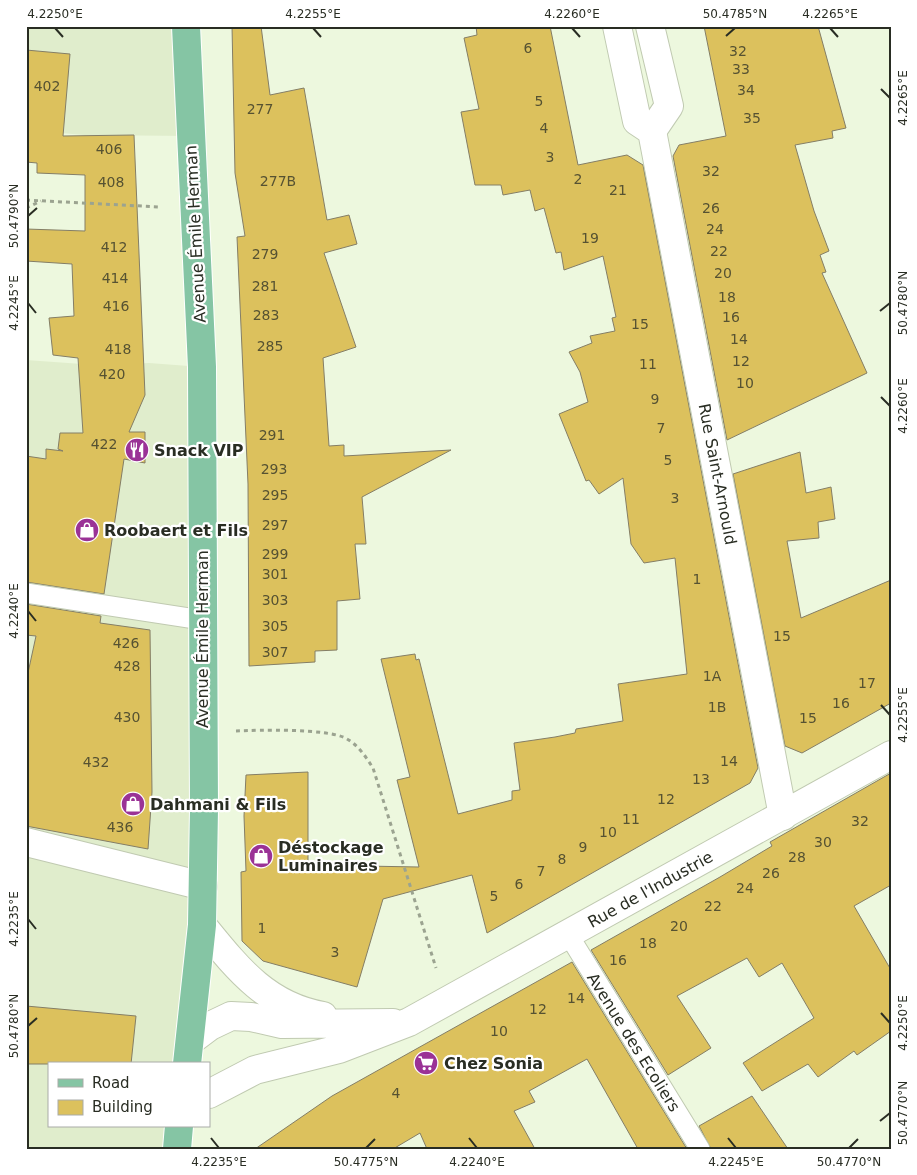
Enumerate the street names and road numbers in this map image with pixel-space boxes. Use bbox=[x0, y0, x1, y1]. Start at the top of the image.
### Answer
street label: Avenue Émile Herman bbox=[181, 145, 210, 323]
street label: Rue Saint-Arnould bbox=[694, 402, 741, 546]
street label: Avenue Émile Herman bbox=[193, 550, 212, 728]
street label: Rue de l'Industrie bbox=[584, 847, 716, 932]
street label: Avenue des Ecoliers bbox=[583, 969, 684, 1115]

